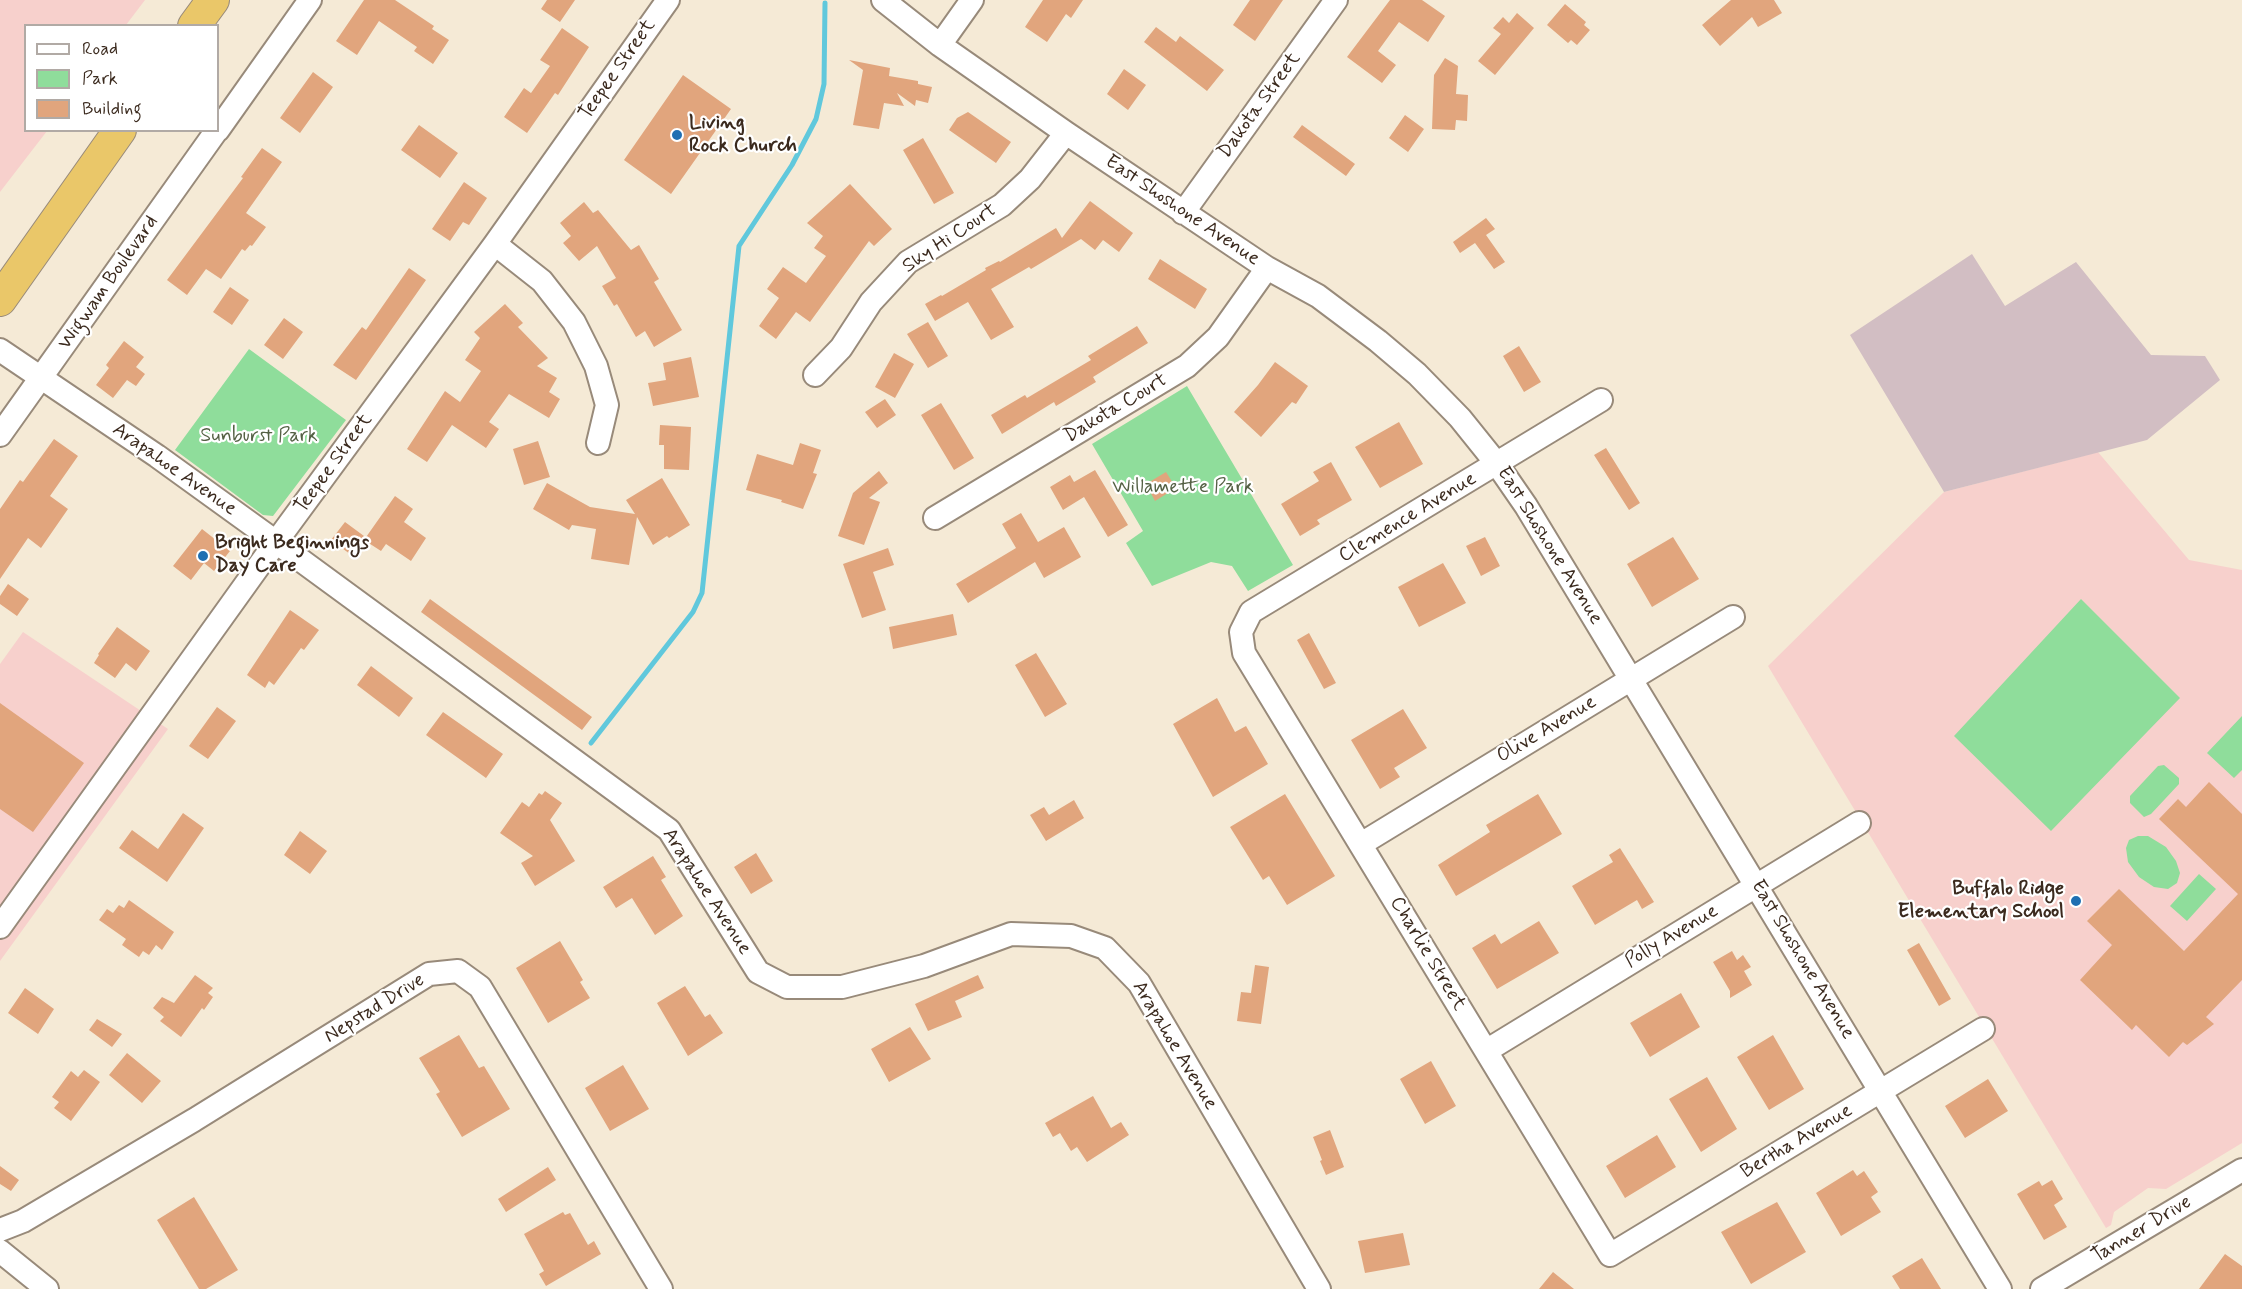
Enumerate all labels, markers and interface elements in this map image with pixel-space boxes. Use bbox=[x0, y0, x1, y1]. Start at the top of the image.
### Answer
street label: Teepee Street bbox=[575, 15, 661, 125]
legend bbox=[24, 24, 219, 132]
text: Road bbox=[82, 37, 118, 61]
street label: Dakota Street bbox=[1213, 48, 1307, 164]
text: Park bbox=[82, 67, 118, 91]
text: Building bbox=[82, 97, 142, 121]
place label: Living Rock Church bbox=[689, 112, 797, 159]
marker: Living Rock Church bbox=[670, 128, 684, 142]
street label: East Shoshone Avenue bbox=[1100, 150, 1264, 272]
street label: Sky Hi Court bbox=[899, 199, 1001, 279]
street label: Wigwam Boulevard bbox=[54, 211, 164, 355]
street label: Dakota Court bbox=[1060, 369, 1172, 449]
street label: Teepee Street bbox=[290, 410, 378, 518]
street label: Arapahoe Avenue bbox=[107, 418, 241, 522]
park label: Sunburst Park bbox=[200, 425, 318, 449]
street label: East Shoshone Avenue bbox=[1491, 463, 1607, 629]
street label: Clemence Avenue bbox=[1335, 467, 1481, 569]
park label: Willamette Park bbox=[1112, 476, 1254, 500]
place label: Bright Beginnings Day Care bbox=[215, 532, 369, 579]
marker: Bright Beginnings Day Care bbox=[196, 549, 210, 563]
street label: Olive Avenue bbox=[1493, 691, 1601, 769]
street label: Arapahoe Avenue bbox=[656, 824, 756, 960]
street label: East Shoshone Avenue bbox=[1745, 876, 1859, 1044]
place label: Buffalo Ridge Elementary School bbox=[1898, 878, 2064, 925]
street label: Charlie Street bbox=[1384, 893, 1470, 1015]
marker: Buffalo Ridge Elementary School bbox=[2069, 894, 2083, 908]
street label: Polly Avenue bbox=[1621, 900, 1723, 974]
street label: Nepstad Drive bbox=[320, 969, 430, 1049]
street label: Arapahoe Avenue bbox=[1126, 977, 1222, 1115]
street label: Bertha Avenue bbox=[1737, 1099, 1857, 1185]
street label: Tanner Drive bbox=[2088, 1191, 2196, 1269]

